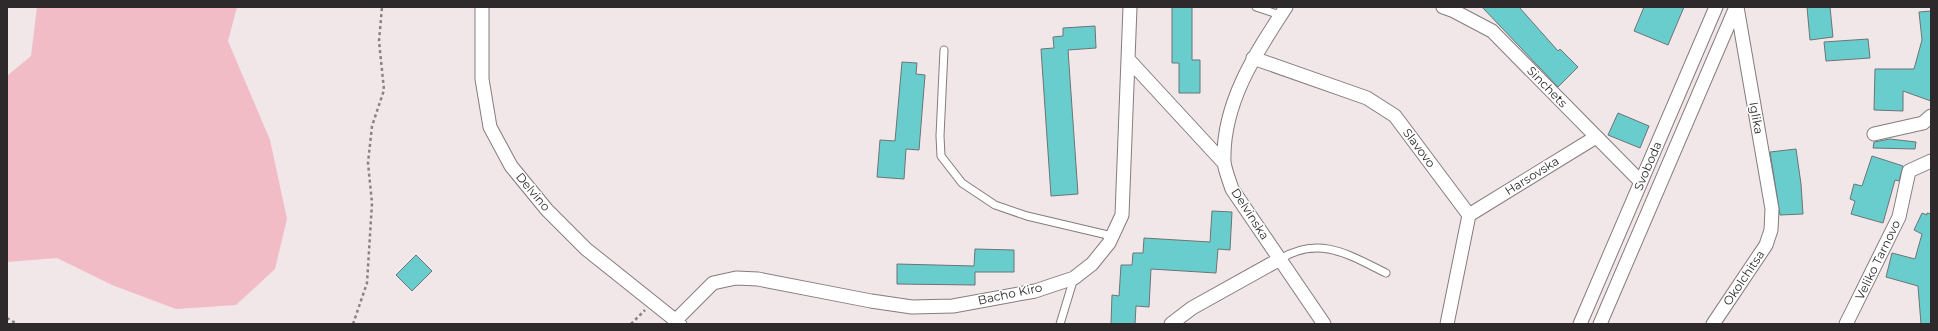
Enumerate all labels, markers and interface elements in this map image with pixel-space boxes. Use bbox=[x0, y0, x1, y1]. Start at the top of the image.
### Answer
street label: Sinchets bbox=[1524, 63, 1571, 110]
street label: Iglika bbox=[1746, 101, 1767, 135]
street label: Slavovo bbox=[1400, 125, 1439, 170]
street label: Svoboda bbox=[1630, 139, 1665, 193]
street label: Harsovska bbox=[1502, 153, 1562, 198]
street label: Delvino bbox=[513, 169, 554, 214]
street label: Delvinska bbox=[1228, 185, 1273, 242]
street label: Veliko Tarnovo bbox=[1852, 218, 1903, 302]
street label: Okolchitsa bbox=[1720, 247, 1768, 308]
street label: Bacho Kiro bbox=[976, 279, 1043, 308]

